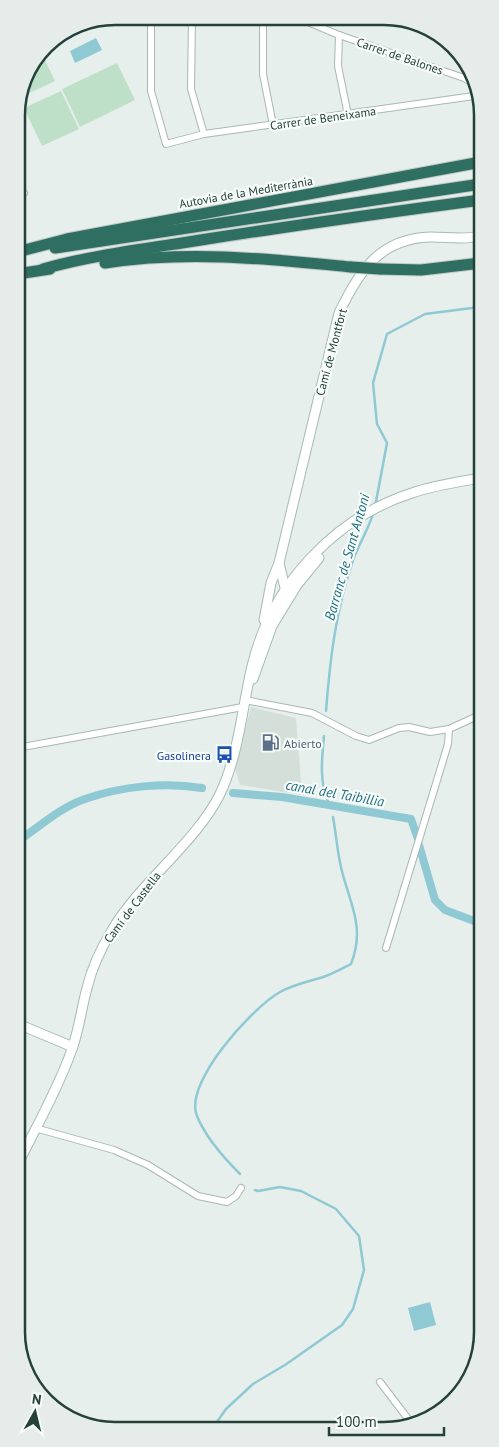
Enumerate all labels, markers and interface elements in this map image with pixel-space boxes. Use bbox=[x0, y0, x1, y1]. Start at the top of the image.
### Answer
street label: Carrer de Balones bbox=[355, 34, 445, 78]
street label: Carrer de Beneixama bbox=[269, 103, 377, 133]
street label: Autovia de la Mediterrània bbox=[178, 173, 314, 211]
street label: Camí de Montfort bbox=[312, 307, 350, 397]
water label: Barranc de Sant Antoni bbox=[320, 491, 374, 622]
fuel station icon: Abierto bbox=[260, 733, 280, 753]
place label: Abierto bbox=[284, 736, 322, 751]
bus stop icon: Gasolinera bbox=[215, 745, 235, 765]
place label: Gasolinera bbox=[157, 748, 211, 763]
water label: canal del Taibillia bbox=[284, 775, 386, 811]
street label: Camí de Castella bbox=[100, 868, 164, 946]
north arrow bbox=[10, 1387, 60, 1437]
text: N bbox=[31, 1390, 43, 1409]
scale bar bbox=[329, 1404, 444, 1436]
text: 100 m bbox=[336, 1412, 377, 1431]

